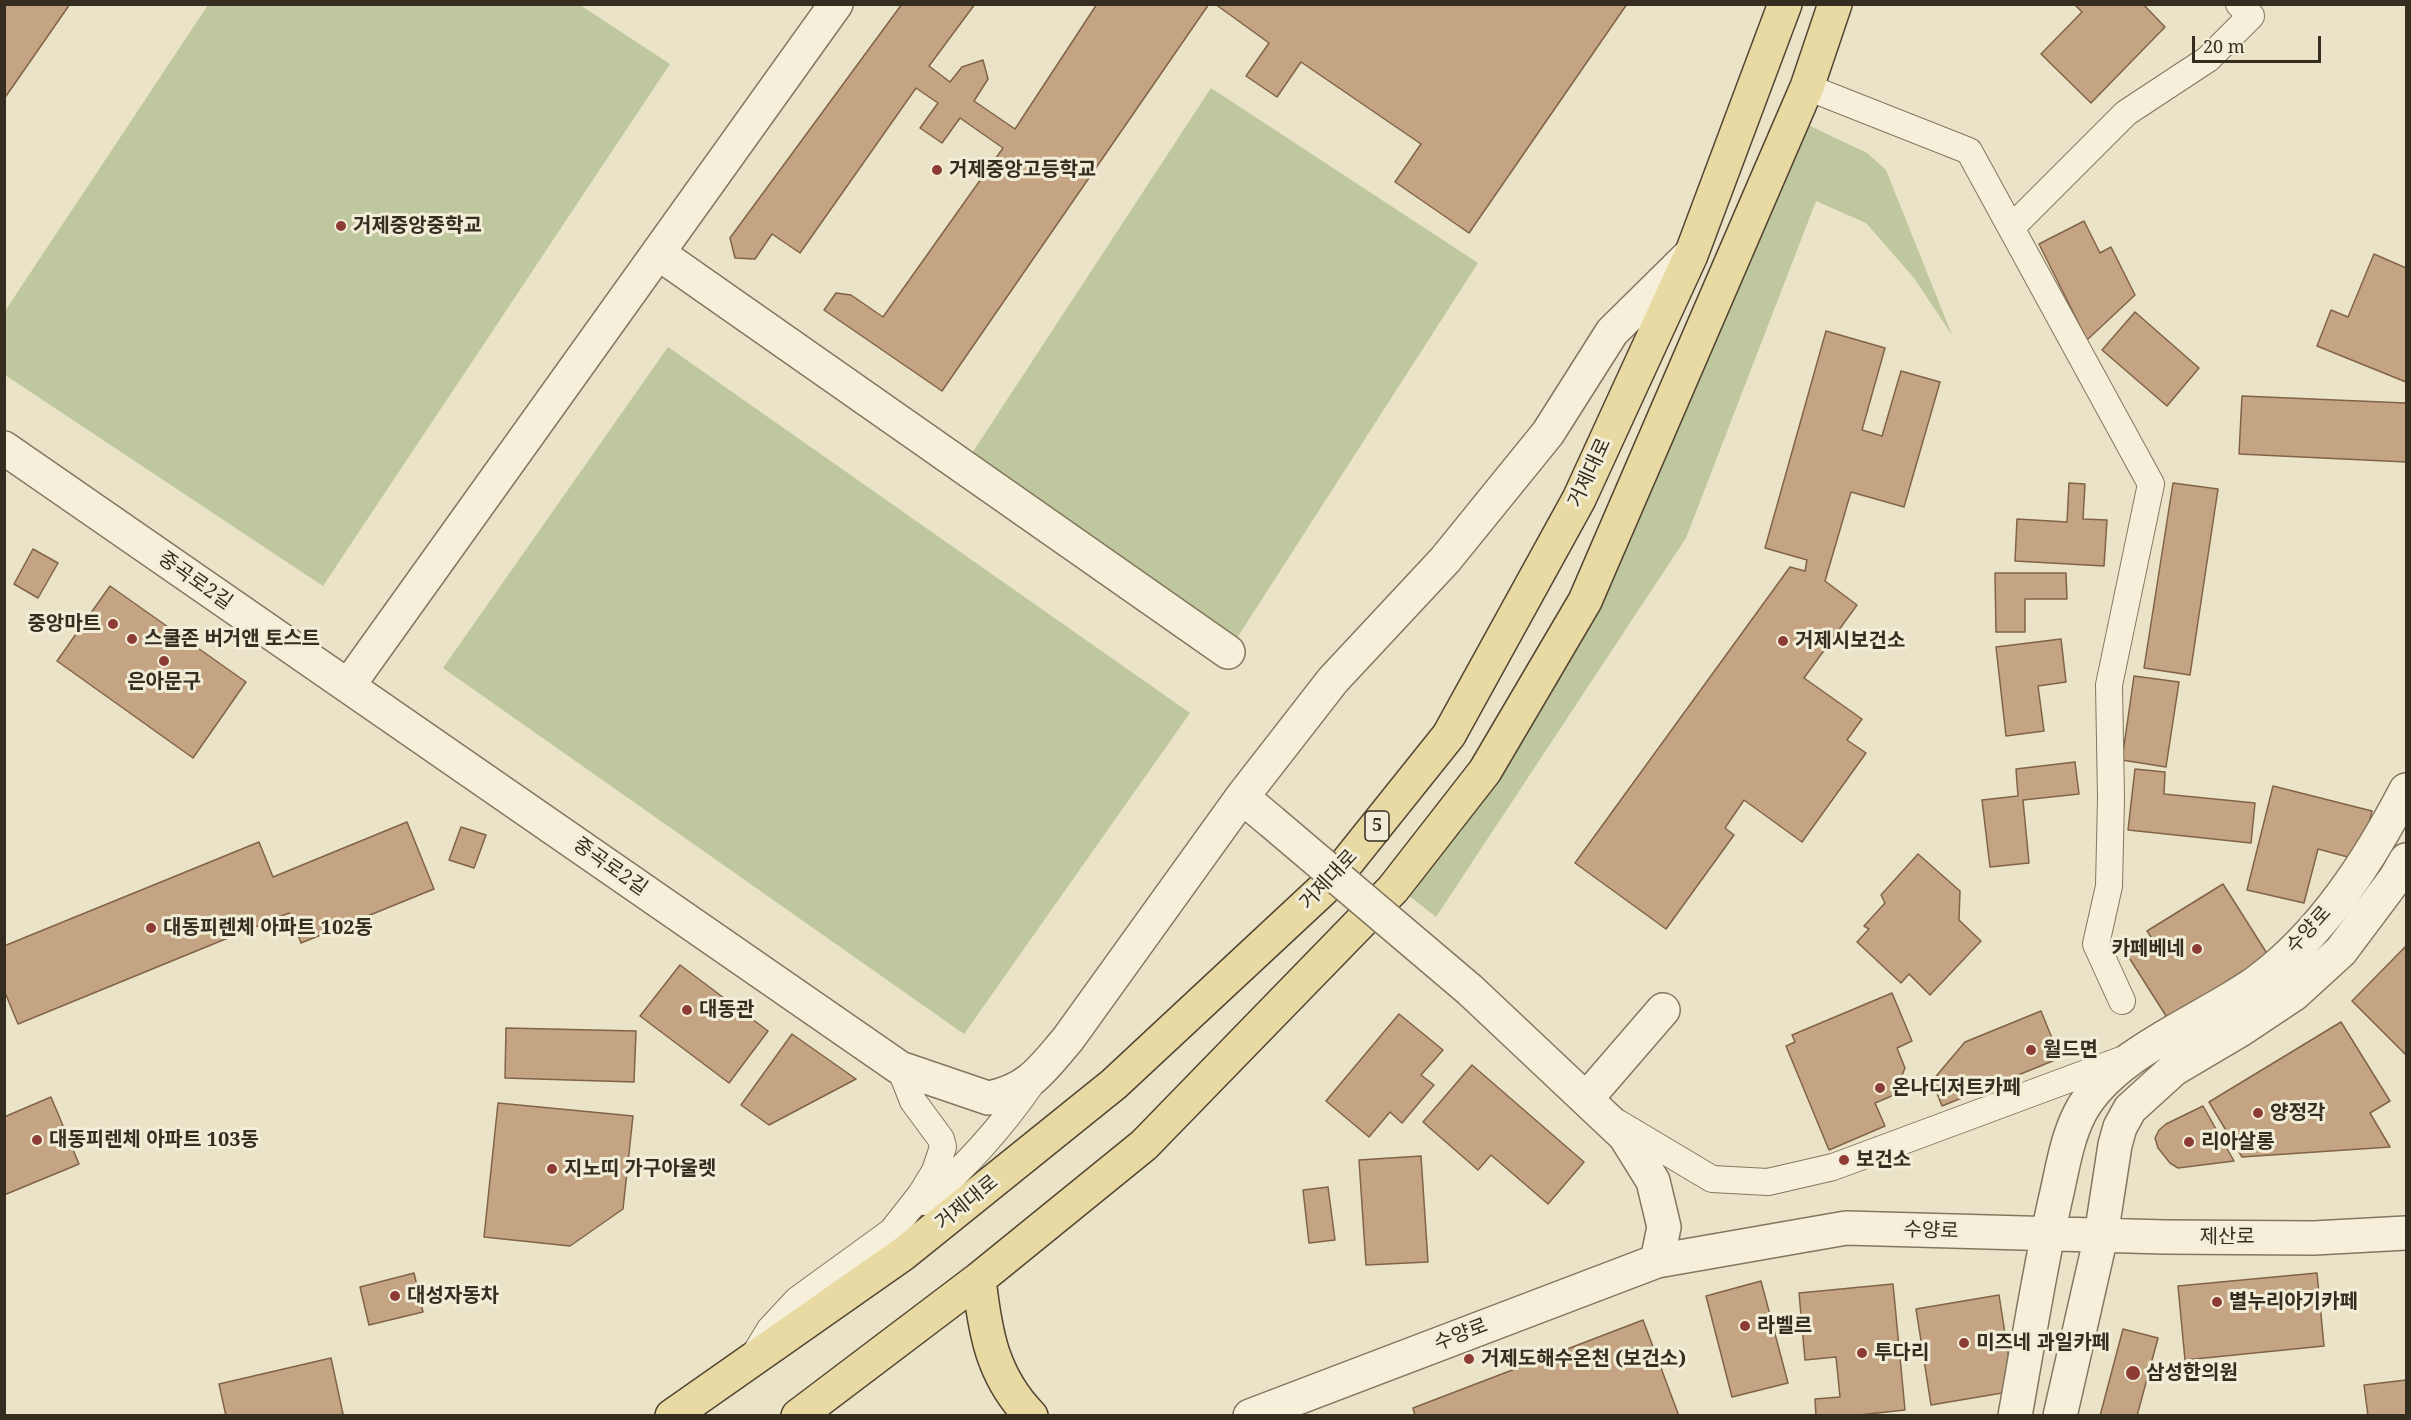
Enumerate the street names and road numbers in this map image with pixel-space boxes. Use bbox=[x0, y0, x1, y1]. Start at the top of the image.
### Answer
street label: 거제대로 bbox=[1564, 435, 1616, 511]
street label: 중곡로2길 bbox=[153, 547, 237, 615]
road number: 5 bbox=[1365, 811, 1389, 841]
street label: 중곡로2길 bbox=[568, 833, 652, 901]
street label: 거제대로 bbox=[1295, 845, 1363, 915]
street label: 수양로 bbox=[2282, 901, 2336, 959]
street label: 거제대로 bbox=[931, 1171, 1003, 1235]
street label: 수양로 bbox=[1903, 1218, 1959, 1244]
street label: 제산로 bbox=[2199, 1225, 2255, 1249]
street label: 수양로 bbox=[1431, 1314, 1491, 1356]

